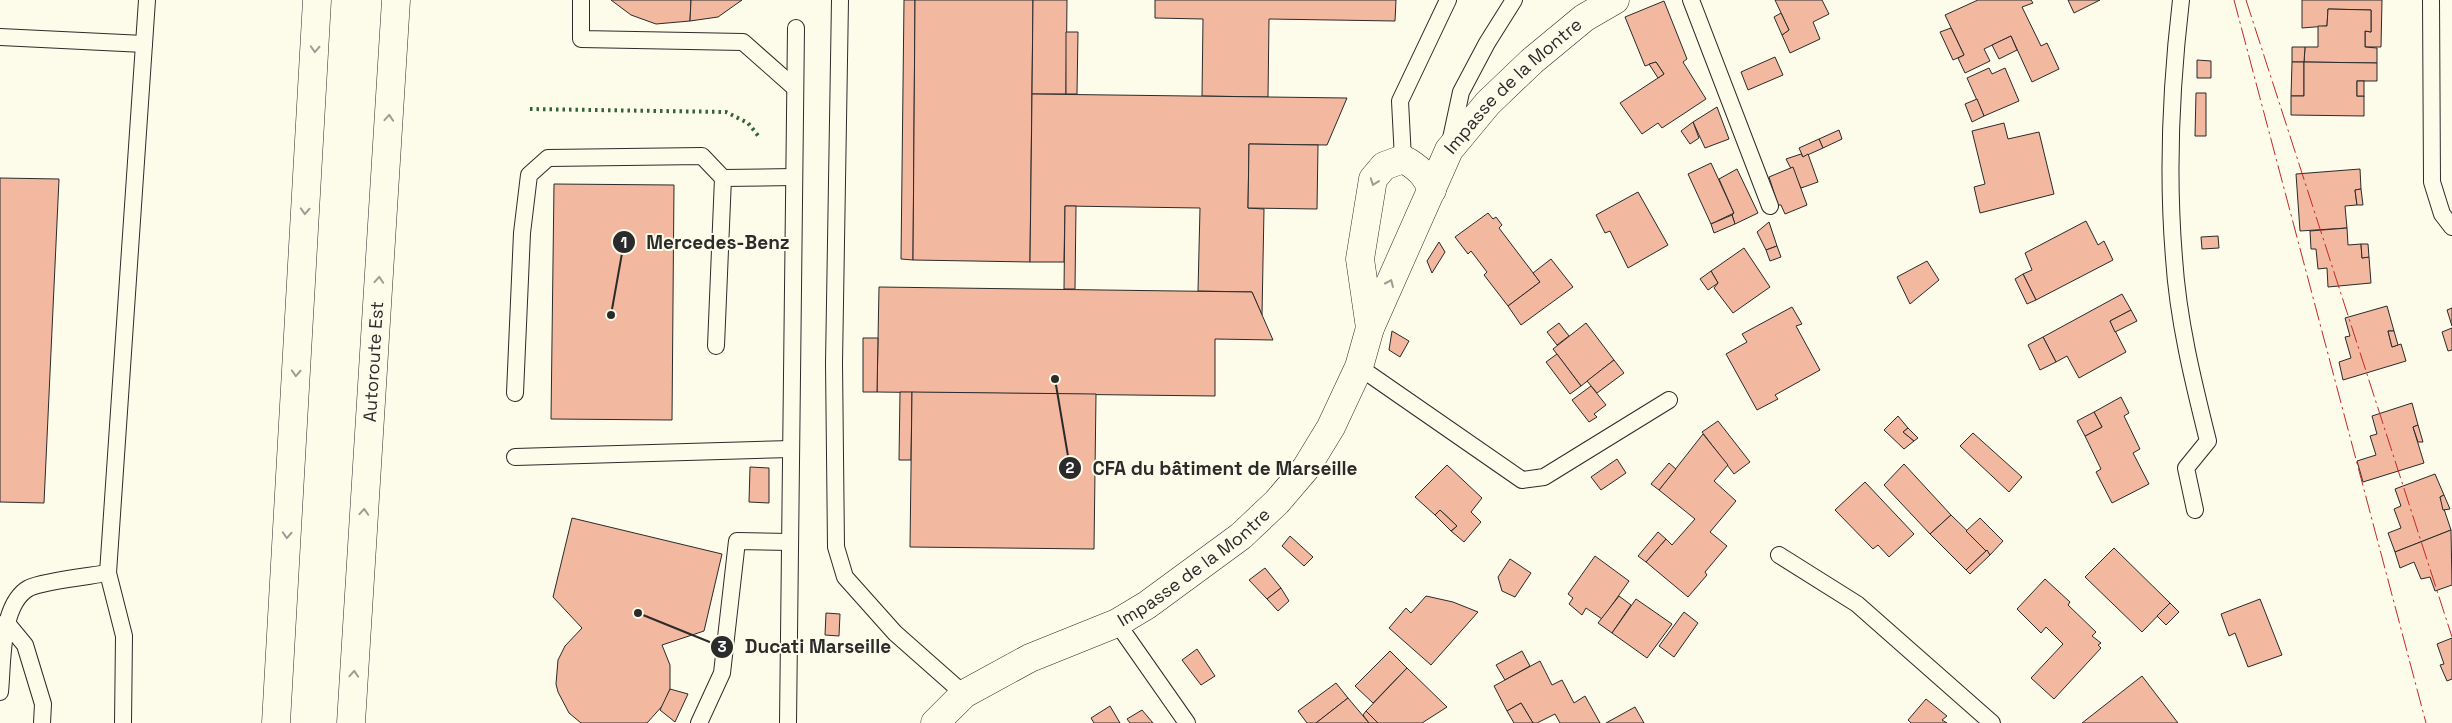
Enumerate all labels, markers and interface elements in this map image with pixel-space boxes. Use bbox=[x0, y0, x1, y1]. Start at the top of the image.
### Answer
street label: Impasse de la Montre bbox=[1439, 13, 1586, 158]
one-way arrow bbox=[309, 45, 320, 53]
one-way arrow bbox=[383, 114, 394, 122]
one-way arrow bbox=[1370, 178, 1380, 186]
one-way arrow bbox=[300, 207, 311, 215]
callout: Mercedes-Benz bbox=[611, 225, 800, 259]
text: Mercedes-Benz bbox=[646, 230, 790, 255]
text: 1 bbox=[621, 233, 627, 252]
one-way arrow bbox=[373, 276, 384, 284]
one-way arrow bbox=[1384, 279, 1395, 288]
street label: Autoroute Est bbox=[358, 301, 388, 423]
one-way arrow bbox=[291, 369, 302, 377]
callout: CFA du bâtiment de Marseille bbox=[1058, 451, 1368, 485]
text: CFA du bâtiment de Marseille bbox=[1092, 456, 1358, 481]
text: 2 bbox=[1066, 458, 1075, 477]
street label: Impasse de la Montre bbox=[1113, 503, 1275, 631]
one-way arrow bbox=[359, 508, 370, 516]
one-way arrow bbox=[282, 532, 293, 540]
callout: Ducati Marseille bbox=[710, 630, 901, 664]
text: Ducati Marseille bbox=[745, 634, 891, 659]
text: 3 bbox=[717, 637, 727, 656]
one-way arrow bbox=[349, 670, 360, 678]

